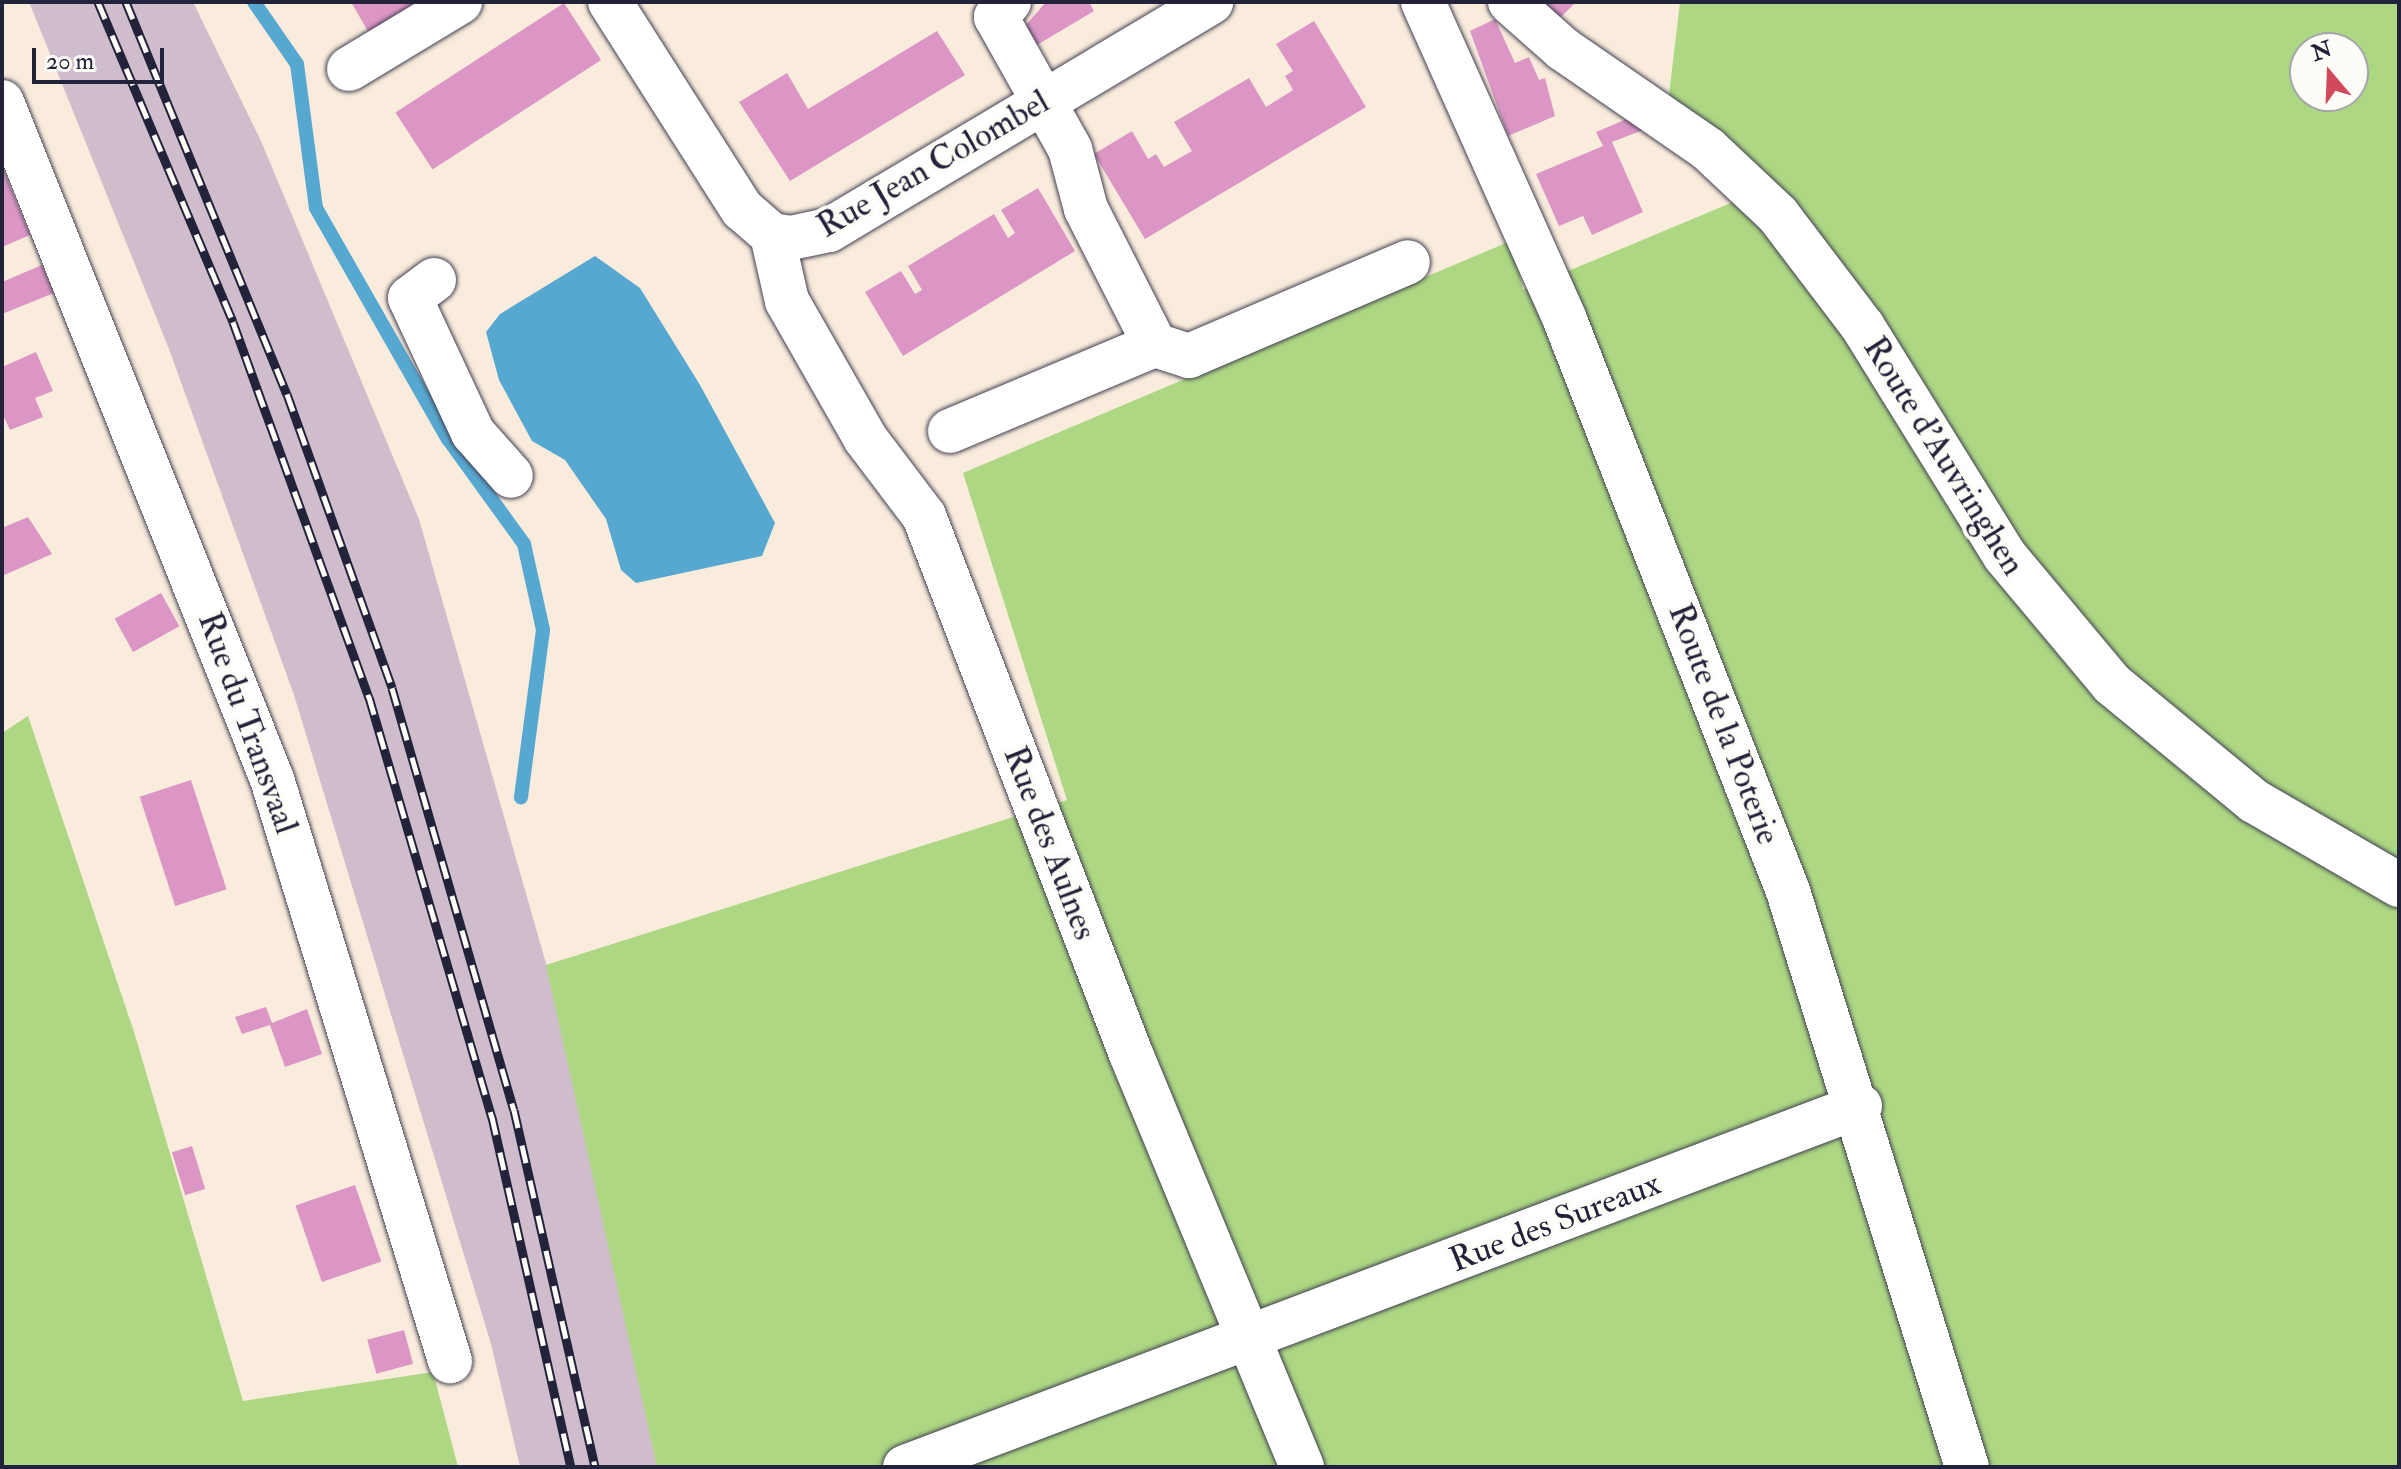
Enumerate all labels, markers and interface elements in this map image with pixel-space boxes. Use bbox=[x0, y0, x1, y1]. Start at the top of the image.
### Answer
scale bar bbox=[36, 32, 168, 82]
north arrow bbox=[2289, 32, 2369, 112]
text: N bbox=[2308, 35, 2336, 68]
text: 20 m bbox=[46, 46, 94, 77]
street label: Rue Jean Colombel bbox=[810, 81, 1056, 247]
street label: Route d'Auvringhen bbox=[1854, 329, 2034, 583]
street label: Route de la Poterie bbox=[1659, 598, 1789, 850]
street label: Rue du Transvaal bbox=[189, 607, 307, 839]
street label: Rue des Aulnes bbox=[994, 741, 1106, 945]
street label: Rue des Sureaux bbox=[1444, 1163, 1666, 1281]

